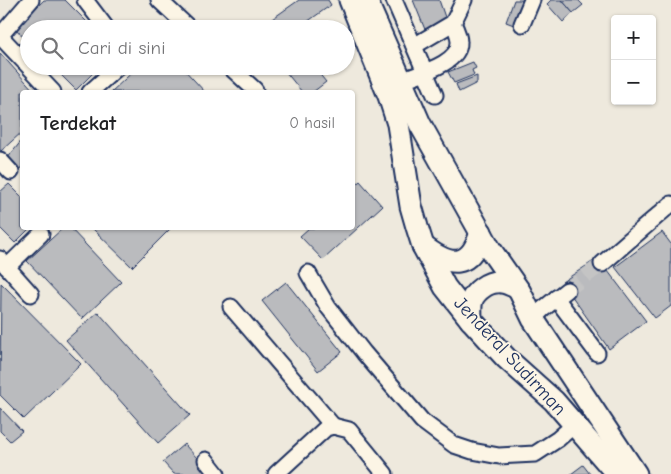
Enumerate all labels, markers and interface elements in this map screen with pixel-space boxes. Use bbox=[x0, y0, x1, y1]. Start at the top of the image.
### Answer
map controls bbox=[611, 15, 656, 105]
button: + bbox=[611, 15, 656, 60]
search box bbox=[20, 20, 355, 75]
icon: search bbox=[38, 34, 66, 62]
text: Cari di sini bbox=[78, 37, 165, 59]
button: − bbox=[611, 60, 656, 105]
text: Terdekat bbox=[40, 111, 116, 135]
text: 0 hasil bbox=[289, 114, 335, 132]
street label: Jenderal Sudirman bbox=[449, 292, 571, 420]

